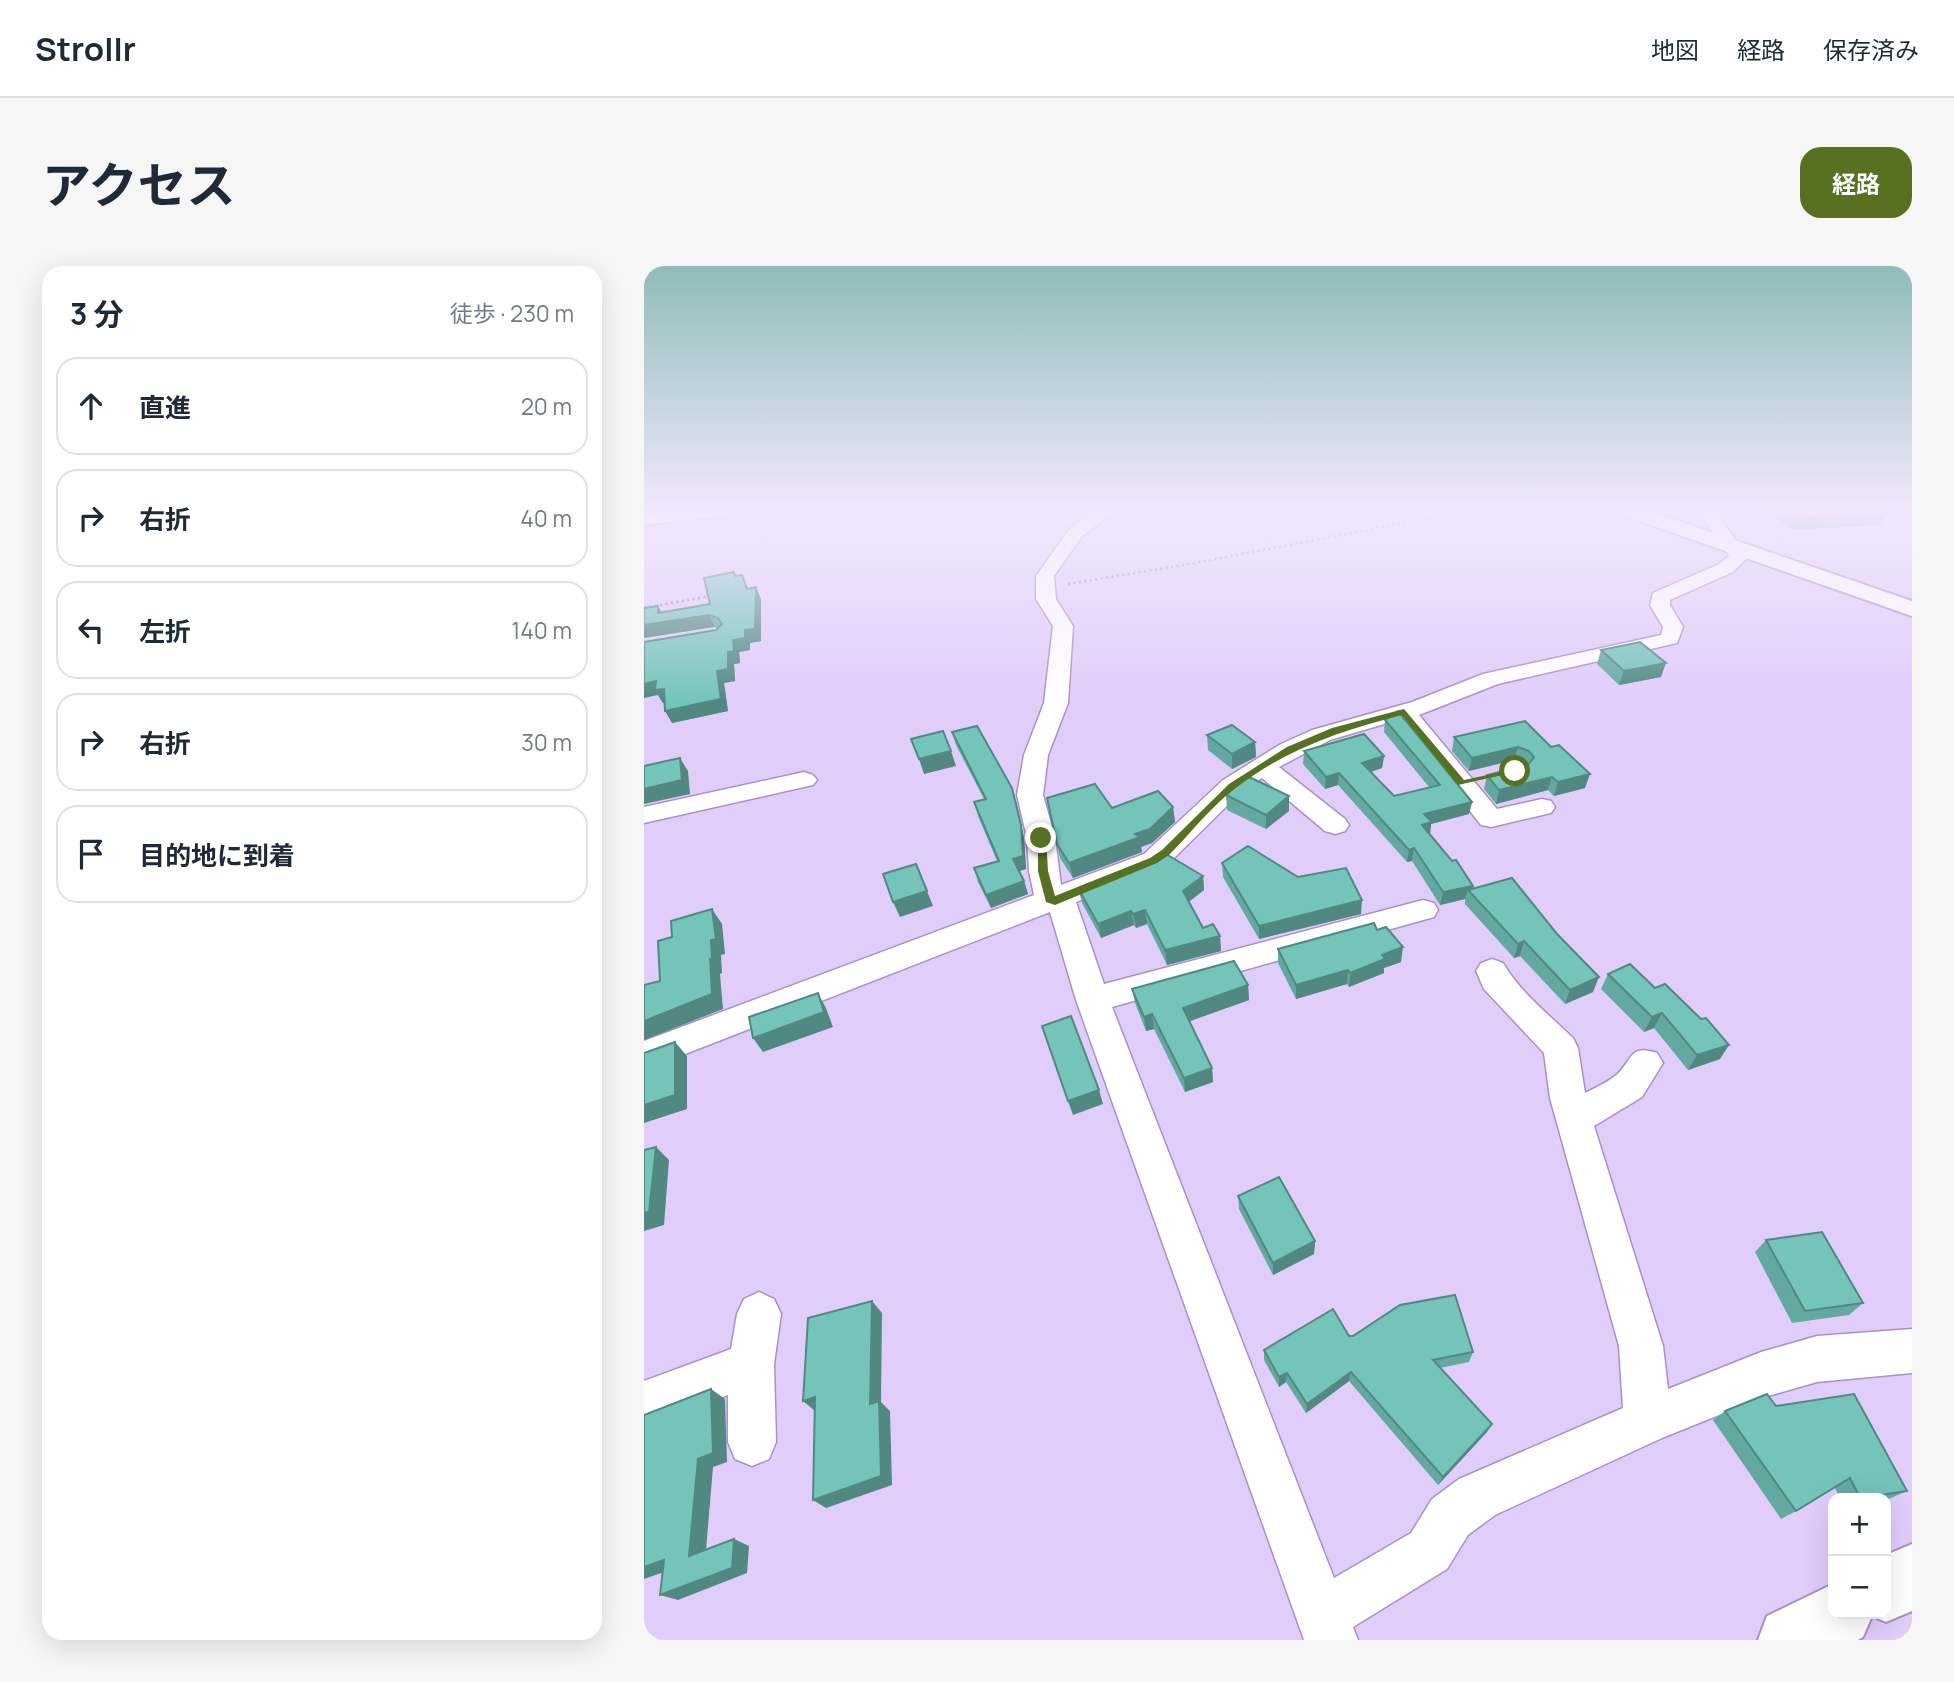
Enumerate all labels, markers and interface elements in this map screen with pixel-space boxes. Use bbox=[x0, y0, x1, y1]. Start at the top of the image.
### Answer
text: Strollr bbox=[35, 26, 136, 71]
text: 地図 bbox=[1651, 33, 1699, 66]
text: 経路 bbox=[1737, 33, 1785, 66]
text: 保存済み bbox=[1823, 33, 1919, 66]
button: 経路 bbox=[1800, 147, 1912, 218]
text: アクセス bbox=[42, 151, 236, 218]
text: 3 分 bbox=[70, 293, 123, 334]
text: 徒歩 · 230 m bbox=[450, 297, 574, 329]
icon: ahead bbox=[72, 387, 110, 425]
text: 直進 bbox=[139, 389, 191, 425]
text: 20 m bbox=[521, 390, 572, 422]
icon: right bbox=[72, 499, 110, 537]
text: 右折 bbox=[139, 501, 191, 537]
text: 40 m bbox=[520, 502, 572, 534]
icon: left bbox=[72, 611, 110, 649]
text: 左折 bbox=[139, 613, 191, 649]
text: 140 m bbox=[511, 614, 572, 646]
icon: right bbox=[72, 723, 110, 761]
text: 右折 bbox=[139, 725, 191, 761]
text: 30 m bbox=[521, 726, 572, 758]
route start bbox=[1499, 755, 1530, 786]
route end bbox=[1025, 822, 1056, 853]
icon: arrive bbox=[72, 835, 110, 873]
text: 目的地に到着 bbox=[139, 837, 295, 873]
map controls bbox=[1828, 1493, 1891, 1619]
button: + bbox=[1828, 1493, 1891, 1556]
button: − bbox=[1828, 1556, 1891, 1619]

